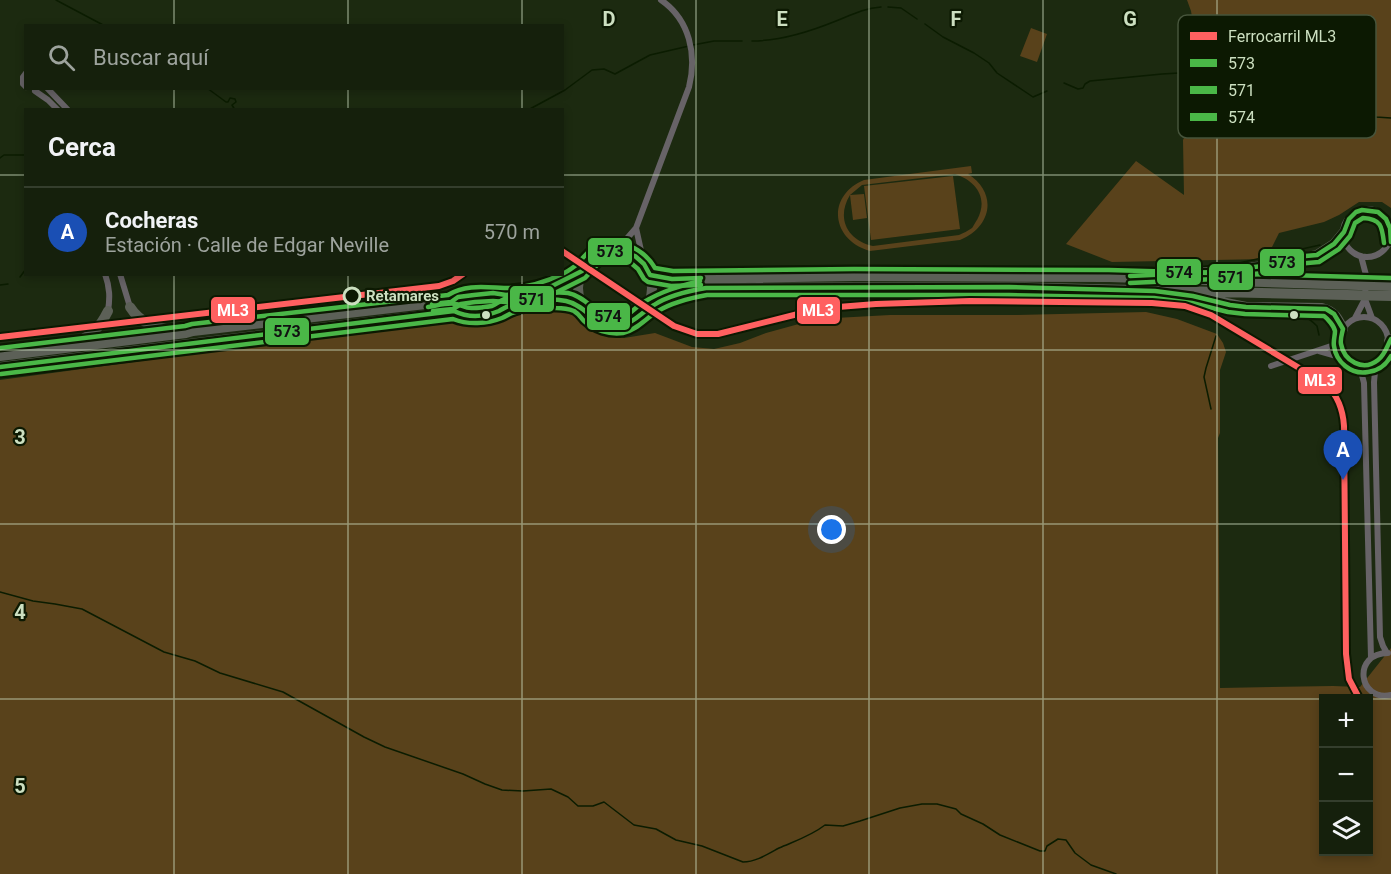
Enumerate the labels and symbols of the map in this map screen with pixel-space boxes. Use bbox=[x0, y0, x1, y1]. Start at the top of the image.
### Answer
text: D bbox=[603, 7, 616, 31]
text: E bbox=[776, 7, 788, 31]
text: F bbox=[951, 7, 962, 31]
text: G bbox=[1123, 7, 1137, 31]
legend bbox=[1178, 15, 1376, 138]
text: Ferrocarril ML3 bbox=[1228, 27, 1336, 46]
text: 573 bbox=[1228, 54, 1255, 73]
text: 571 bbox=[1228, 81, 1255, 100]
text: 574 bbox=[1228, 108, 1255, 127]
line badge: 573 bbox=[587, 237, 633, 266]
text: 573 bbox=[596, 242, 624, 261]
line badge: 573 bbox=[1259, 248, 1305, 277]
text: 573 bbox=[1268, 253, 1296, 272]
line badge: 574 bbox=[1156, 258, 1202, 286]
text: 574 bbox=[1165, 263, 1193, 282]
line badge: 571 bbox=[1208, 263, 1254, 291]
text: 571 bbox=[1217, 268, 1245, 287]
line badge: 571 bbox=[509, 285, 555, 313]
marker: Retamares bbox=[343, 287, 361, 305]
place label: Retamares bbox=[366, 287, 439, 305]
text: 571 bbox=[518, 290, 546, 309]
line badge: ML3 bbox=[210, 296, 256, 324]
line badge: ML3 bbox=[796, 296, 841, 325]
text: ML3 bbox=[217, 301, 249, 320]
text: ML3 bbox=[802, 301, 834, 320]
line badge: 574 bbox=[586, 302, 631, 331]
text: 574 bbox=[594, 307, 622, 326]
unlabelled marker bbox=[480, 309, 492, 321]
unlabelled marker bbox=[1288, 309, 1300, 321]
line badge: 573 bbox=[264, 317, 310, 346]
text: 573 bbox=[273, 322, 301, 341]
line badge: ML3 bbox=[1297, 366, 1343, 395]
text: ML3 bbox=[1304, 371, 1336, 390]
text: 3 bbox=[14, 425, 26, 449]
pin: A bbox=[1324, 430, 1362, 480]
your location bbox=[817, 515, 846, 544]
text: 4 bbox=[14, 600, 26, 624]
text: 5 bbox=[14, 774, 26, 798]

